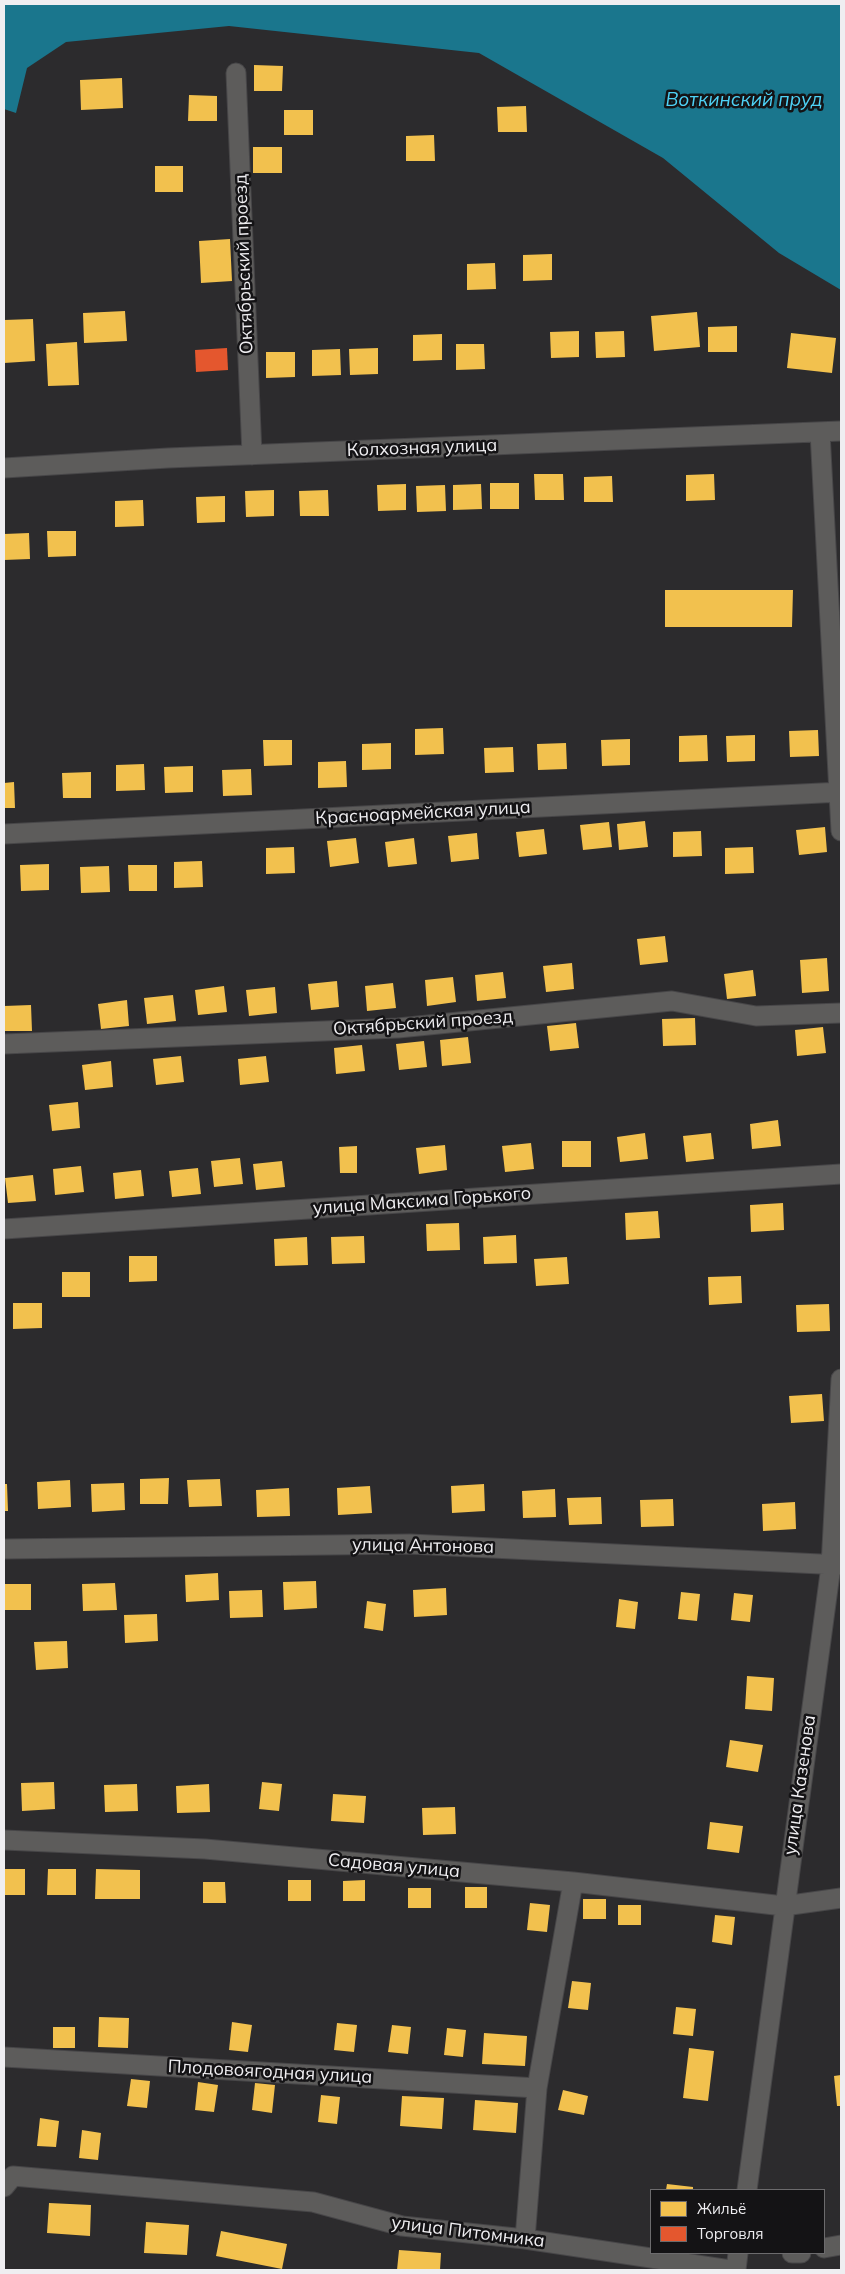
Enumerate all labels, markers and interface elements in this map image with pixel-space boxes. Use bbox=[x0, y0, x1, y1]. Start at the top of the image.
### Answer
water label: Воткинский пруд bbox=[665, 89, 823, 111]
street label: Октябрьский проезд bbox=[230, 174, 258, 354]
street label: Колхозная улица bbox=[346, 435, 498, 461]
street label: Красноармейская улица bbox=[315, 797, 531, 829]
street label: Октябрьский проезд bbox=[332, 1006, 514, 1040]
street label: улица Максима Горького bbox=[312, 1183, 532, 1219]
street label: улица Антонова bbox=[352, 1534, 494, 1558]
street label: улица Казенова bbox=[779, 1714, 821, 1856]
street label: Садовая улица bbox=[327, 1849, 461, 1883]
street label: Плодовоягодная улица bbox=[167, 2056, 373, 2088]
legend bbox=[650, 2189, 825, 2254]
text: Жильё bbox=[697, 2199, 746, 2218]
street label: улица Питомника bbox=[390, 2212, 546, 2252]
text: Торговля bbox=[697, 2224, 764, 2243]

